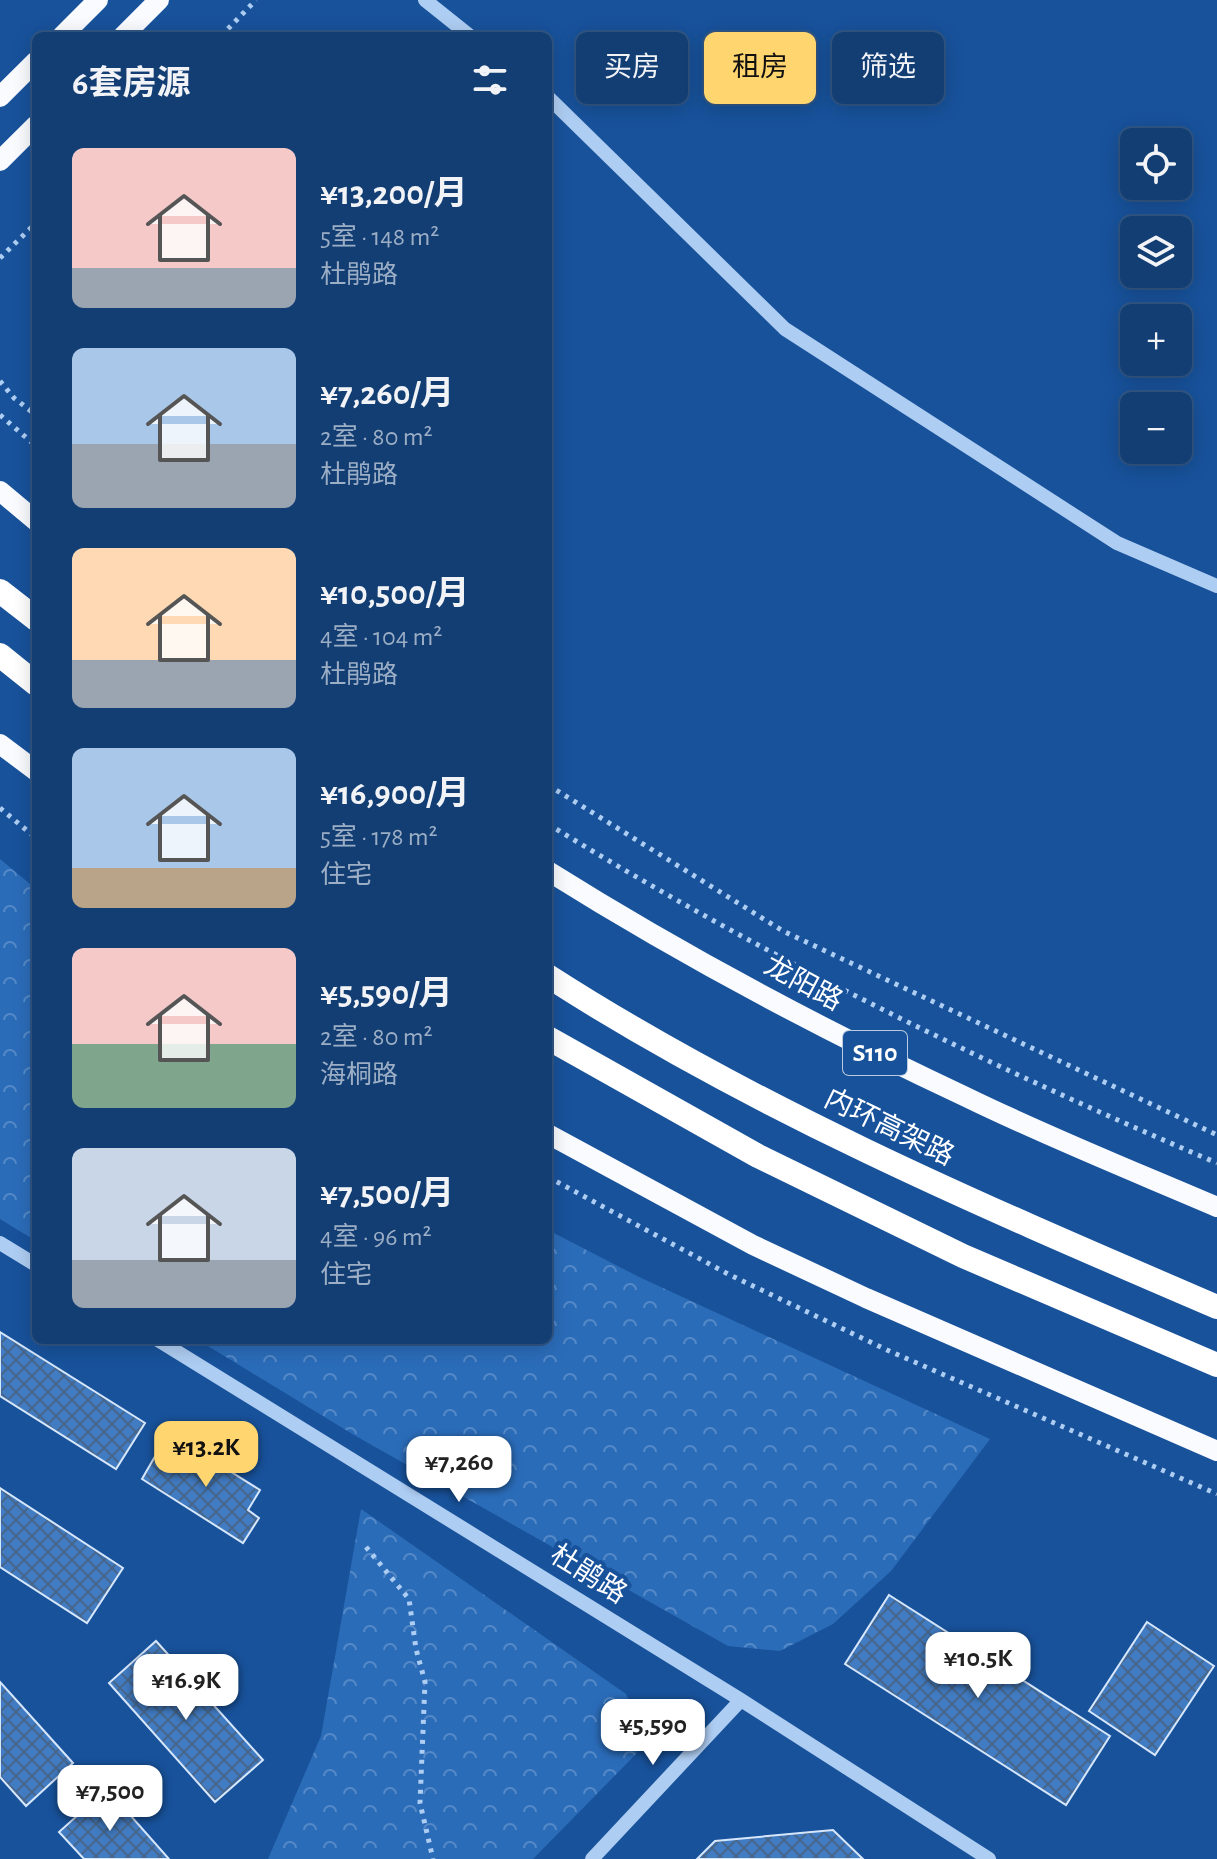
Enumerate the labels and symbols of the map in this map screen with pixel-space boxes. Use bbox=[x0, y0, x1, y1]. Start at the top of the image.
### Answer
street label: 龙阳路 bbox=[759, 950, 848, 1016]
road number: S110 bbox=[843, 1031, 907, 1075]
street label: 内环高架路 bbox=[820, 1083, 959, 1171]
pin: ¥13.2K bbox=[141, 1421, 271, 1489]
pin: ¥7,260 bbox=[394, 1436, 524, 1504]
street label: 杜鹃路 bbox=[545, 1539, 632, 1609]
pin: ¥10.5K bbox=[913, 1632, 1043, 1700]
pin: ¥16.9K bbox=[121, 1654, 251, 1722]
pin: ¥5,590 bbox=[588, 1699, 718, 1767]
pin: ¥7,500 bbox=[45, 1765, 175, 1833]

